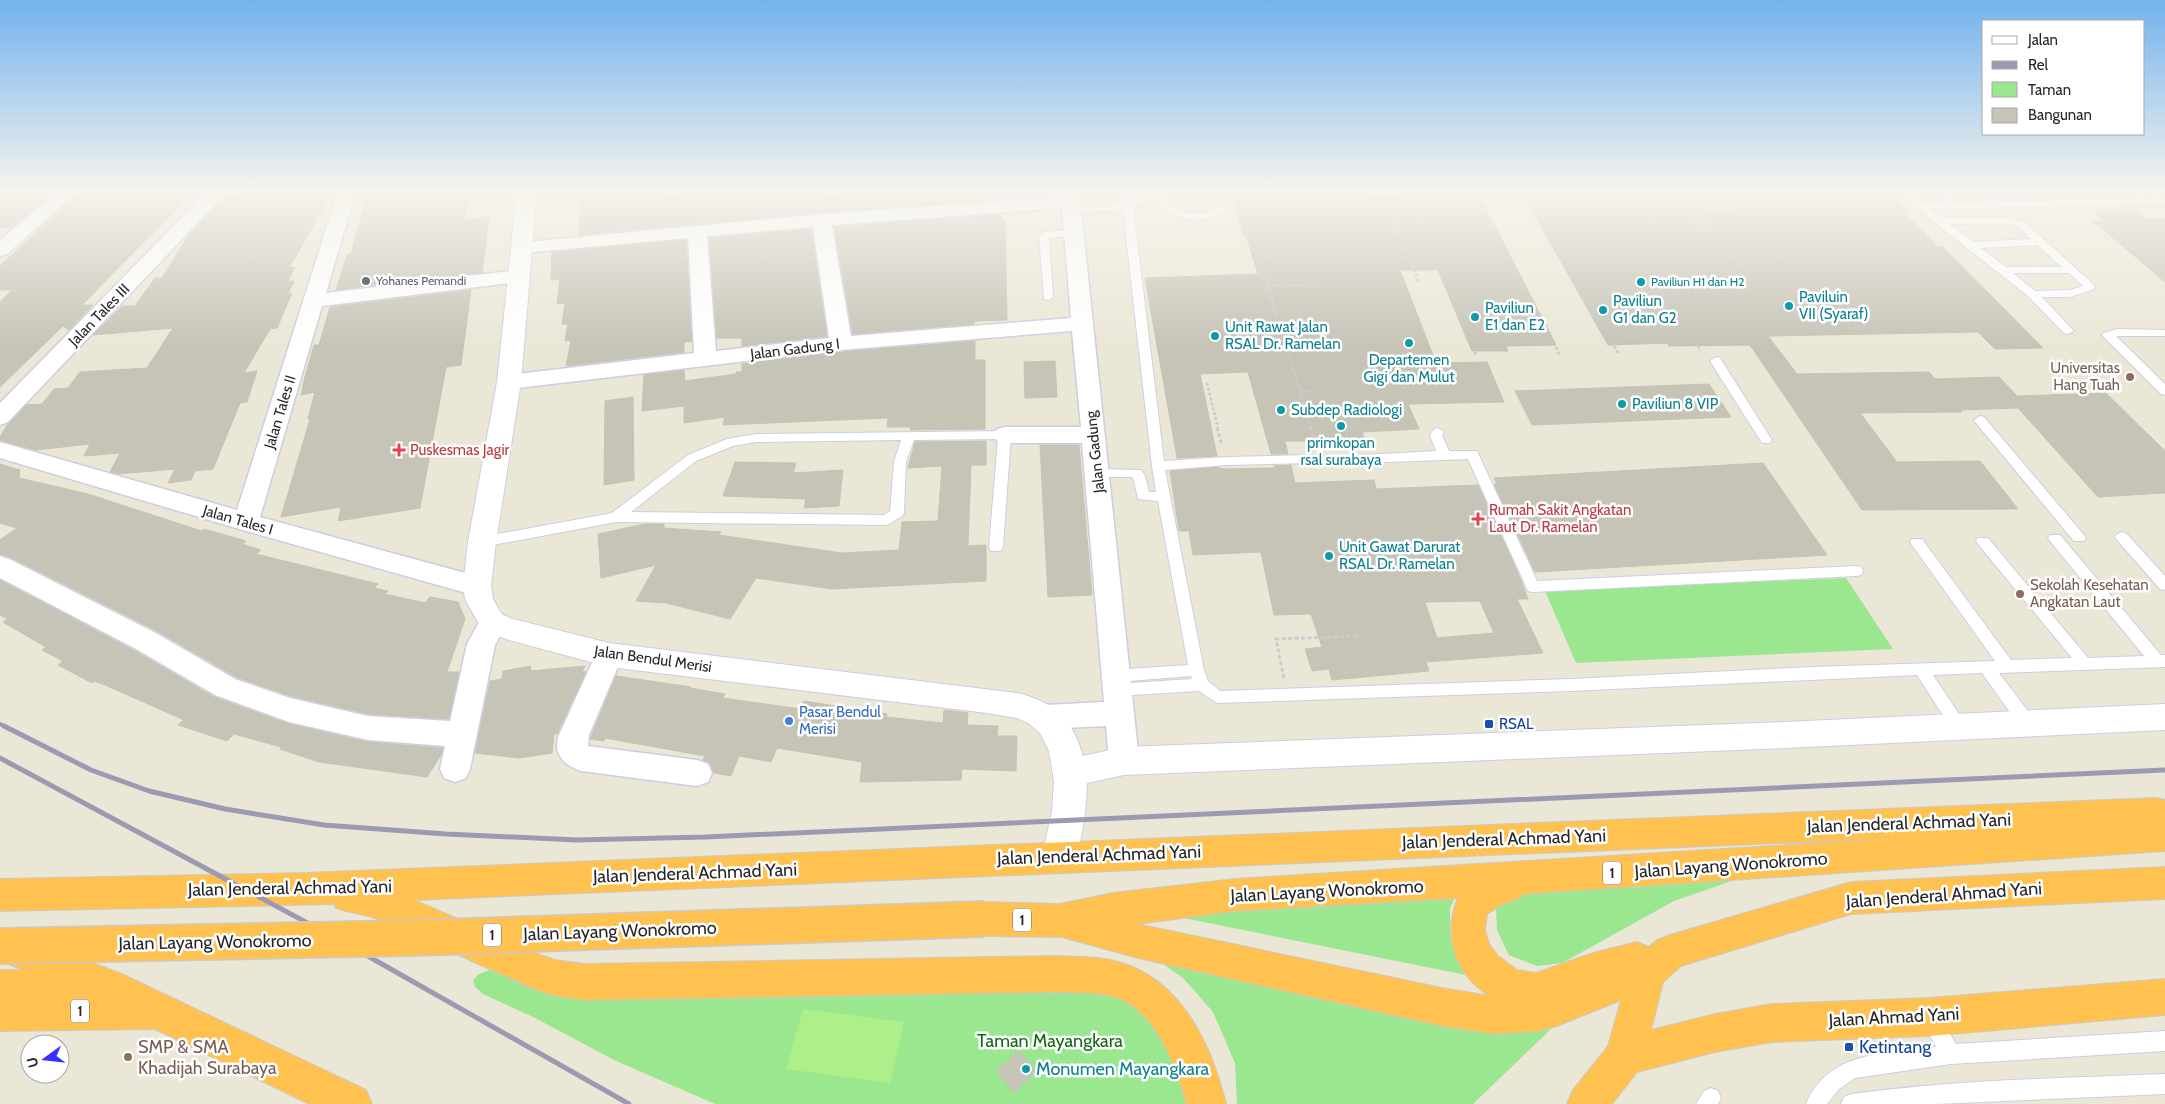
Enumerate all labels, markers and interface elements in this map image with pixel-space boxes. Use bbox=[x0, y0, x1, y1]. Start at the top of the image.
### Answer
legend bbox=[1982, 20, 2145, 135]
text: Jalan bbox=[2027, 31, 2058, 49]
text: Rel bbox=[2028, 56, 2048, 74]
text: Taman bbox=[2028, 81, 2071, 99]
text: Bangunan bbox=[2028, 106, 2092, 124]
place label: Yohanes Pemandi bbox=[375, 273, 466, 288]
place label: Paviliun H1 dan H2 bbox=[1651, 274, 1744, 289]
marker: Yohanes Pemandi bbox=[360, 275, 372, 287]
marker: Paviliun H1 dan H2 bbox=[1635, 276, 1647, 288]
street label: Jalan Tales III bbox=[64, 280, 133, 351]
place label: Paviluin VII (Syaraf) bbox=[1799, 288, 1868, 323]
place label: Paviliun G1 dan G2 bbox=[1613, 292, 1677, 327]
place label: Paviliun E1 dan E2 bbox=[1485, 299, 1545, 334]
marker: Paviluin VII (Syaraf) bbox=[1783, 300, 1795, 312]
marker: Paviliun G1 dan G2 bbox=[1597, 304, 1609, 316]
marker: Paviliun E1 dan E2 bbox=[1469, 311, 1481, 323]
place label: Unit Rawat Jalan RSAL Dr. Ramelan bbox=[1225, 318, 1341, 353]
marker: Unit Rawat Jalan RSAL Dr. Ramelan bbox=[1209, 330, 1221, 342]
street label: Jalan Gadung I bbox=[748, 335, 841, 364]
marker: Departemen Gigi dan Mulut bbox=[1403, 337, 1415, 349]
place label: Departemen Gigi dan Mulut bbox=[1363, 351, 1455, 386]
place label: Universitas Hang Tuah bbox=[2050, 359, 2120, 394]
marker: Universitas Hang Tuah bbox=[2124, 371, 2136, 383]
street label: Jalan Tales II bbox=[260, 373, 300, 452]
place label: Paviliun 8 VIP bbox=[1632, 395, 1719, 413]
marker: Paviliun 8 VIP bbox=[1616, 398, 1628, 410]
place label: Subdep Radiologi bbox=[1291, 401, 1402, 419]
marker: Subdep Radiologi bbox=[1275, 404, 1287, 416]
street label: Jalan Gadung bbox=[1082, 409, 1108, 495]
marker: primkopan rsal surabaya bbox=[1335, 420, 1347, 432]
place label: primkopan rsal surabaya bbox=[1301, 434, 1382, 469]
place label: Puskesmas Jagir bbox=[410, 441, 510, 459]
marker: Puskesmas Jagir bbox=[392, 443, 406, 457]
street label: Jalan Tales I bbox=[200, 501, 275, 539]
place label: Rumah Sakit Angkatan Laut Dr. Ramelan bbox=[1489, 501, 1631, 536]
marker: Rumah Sakit Angkatan Laut Dr. Ramelan bbox=[1471, 512, 1485, 526]
place label: Unit Gawat Darurat RSAL Dr. Ramelan bbox=[1339, 538, 1460, 573]
marker: Unit Gawat Darurat RSAL Dr. Ramelan bbox=[1323, 550, 1335, 562]
place label: Sekolah Kesehatan Angkatan Laut bbox=[2030, 576, 2149, 611]
marker: Sekolah Kesehatan Angkatan Laut bbox=[2014, 588, 2026, 600]
street label: Jalan Bendul Merisi bbox=[592, 642, 713, 676]
place label: Pasar Bendul Merisi bbox=[799, 703, 881, 738]
marker: Pasar Bendul Merisi bbox=[783, 715, 795, 727]
place label: RSAL bbox=[1499, 715, 1534, 733]
marker: RSAL bbox=[1483, 718, 1495, 730]
street label: Jalan Jenderal Achmad Yani bbox=[1806, 808, 2011, 838]
street label: Jalan Jenderal Achmad Yani bbox=[1401, 824, 1606, 854]
street label: Jalan Jenderal Achmad Yani bbox=[996, 840, 1201, 870]
street label: Jalan Layang Wonokromo bbox=[1633, 847, 1828, 883]
street label: Jalan Jenderal Achmad Yani bbox=[592, 858, 797, 888]
road number: 1 bbox=[1603, 861, 1621, 884]
street label: Jalan Jenderal Achmad Yani bbox=[187, 875, 392, 901]
street label: Jalan Layang Wonokromo bbox=[1229, 875, 1424, 907]
street label: Jalan Jenderal Ahmad Yani bbox=[1844, 877, 2043, 913]
road number: 1 bbox=[1013, 908, 1031, 932]
street label: Jalan Layang Wonokromo bbox=[522, 917, 717, 945]
road number: 1 bbox=[483, 924, 501, 946]
street label: Jalan Layang Wonokromo bbox=[117, 929, 312, 955]
road number: 1 bbox=[71, 999, 89, 1022]
street label: Jalan Ahmad Yani bbox=[1827, 1003, 1960, 1031]
park label: Taman Mayangkara bbox=[977, 1030, 1123, 1052]
north arrow bbox=[20, 1034, 70, 1084]
place label: SMP & SMA Khadijah Surabaya bbox=[138, 1036, 277, 1079]
place label: Ketintang bbox=[1859, 1036, 1932, 1058]
marker: Ketintang bbox=[1843, 1041, 1855, 1053]
marker: SMP & SMA Khadijah Surabaya bbox=[122, 1051, 134, 1063]
text: U bbox=[22, 1055, 42, 1070]
place label: Monumen Mayangkara bbox=[1036, 1058, 1210, 1080]
marker: Monumen Mayangkara bbox=[1020, 1063, 1032, 1075]

